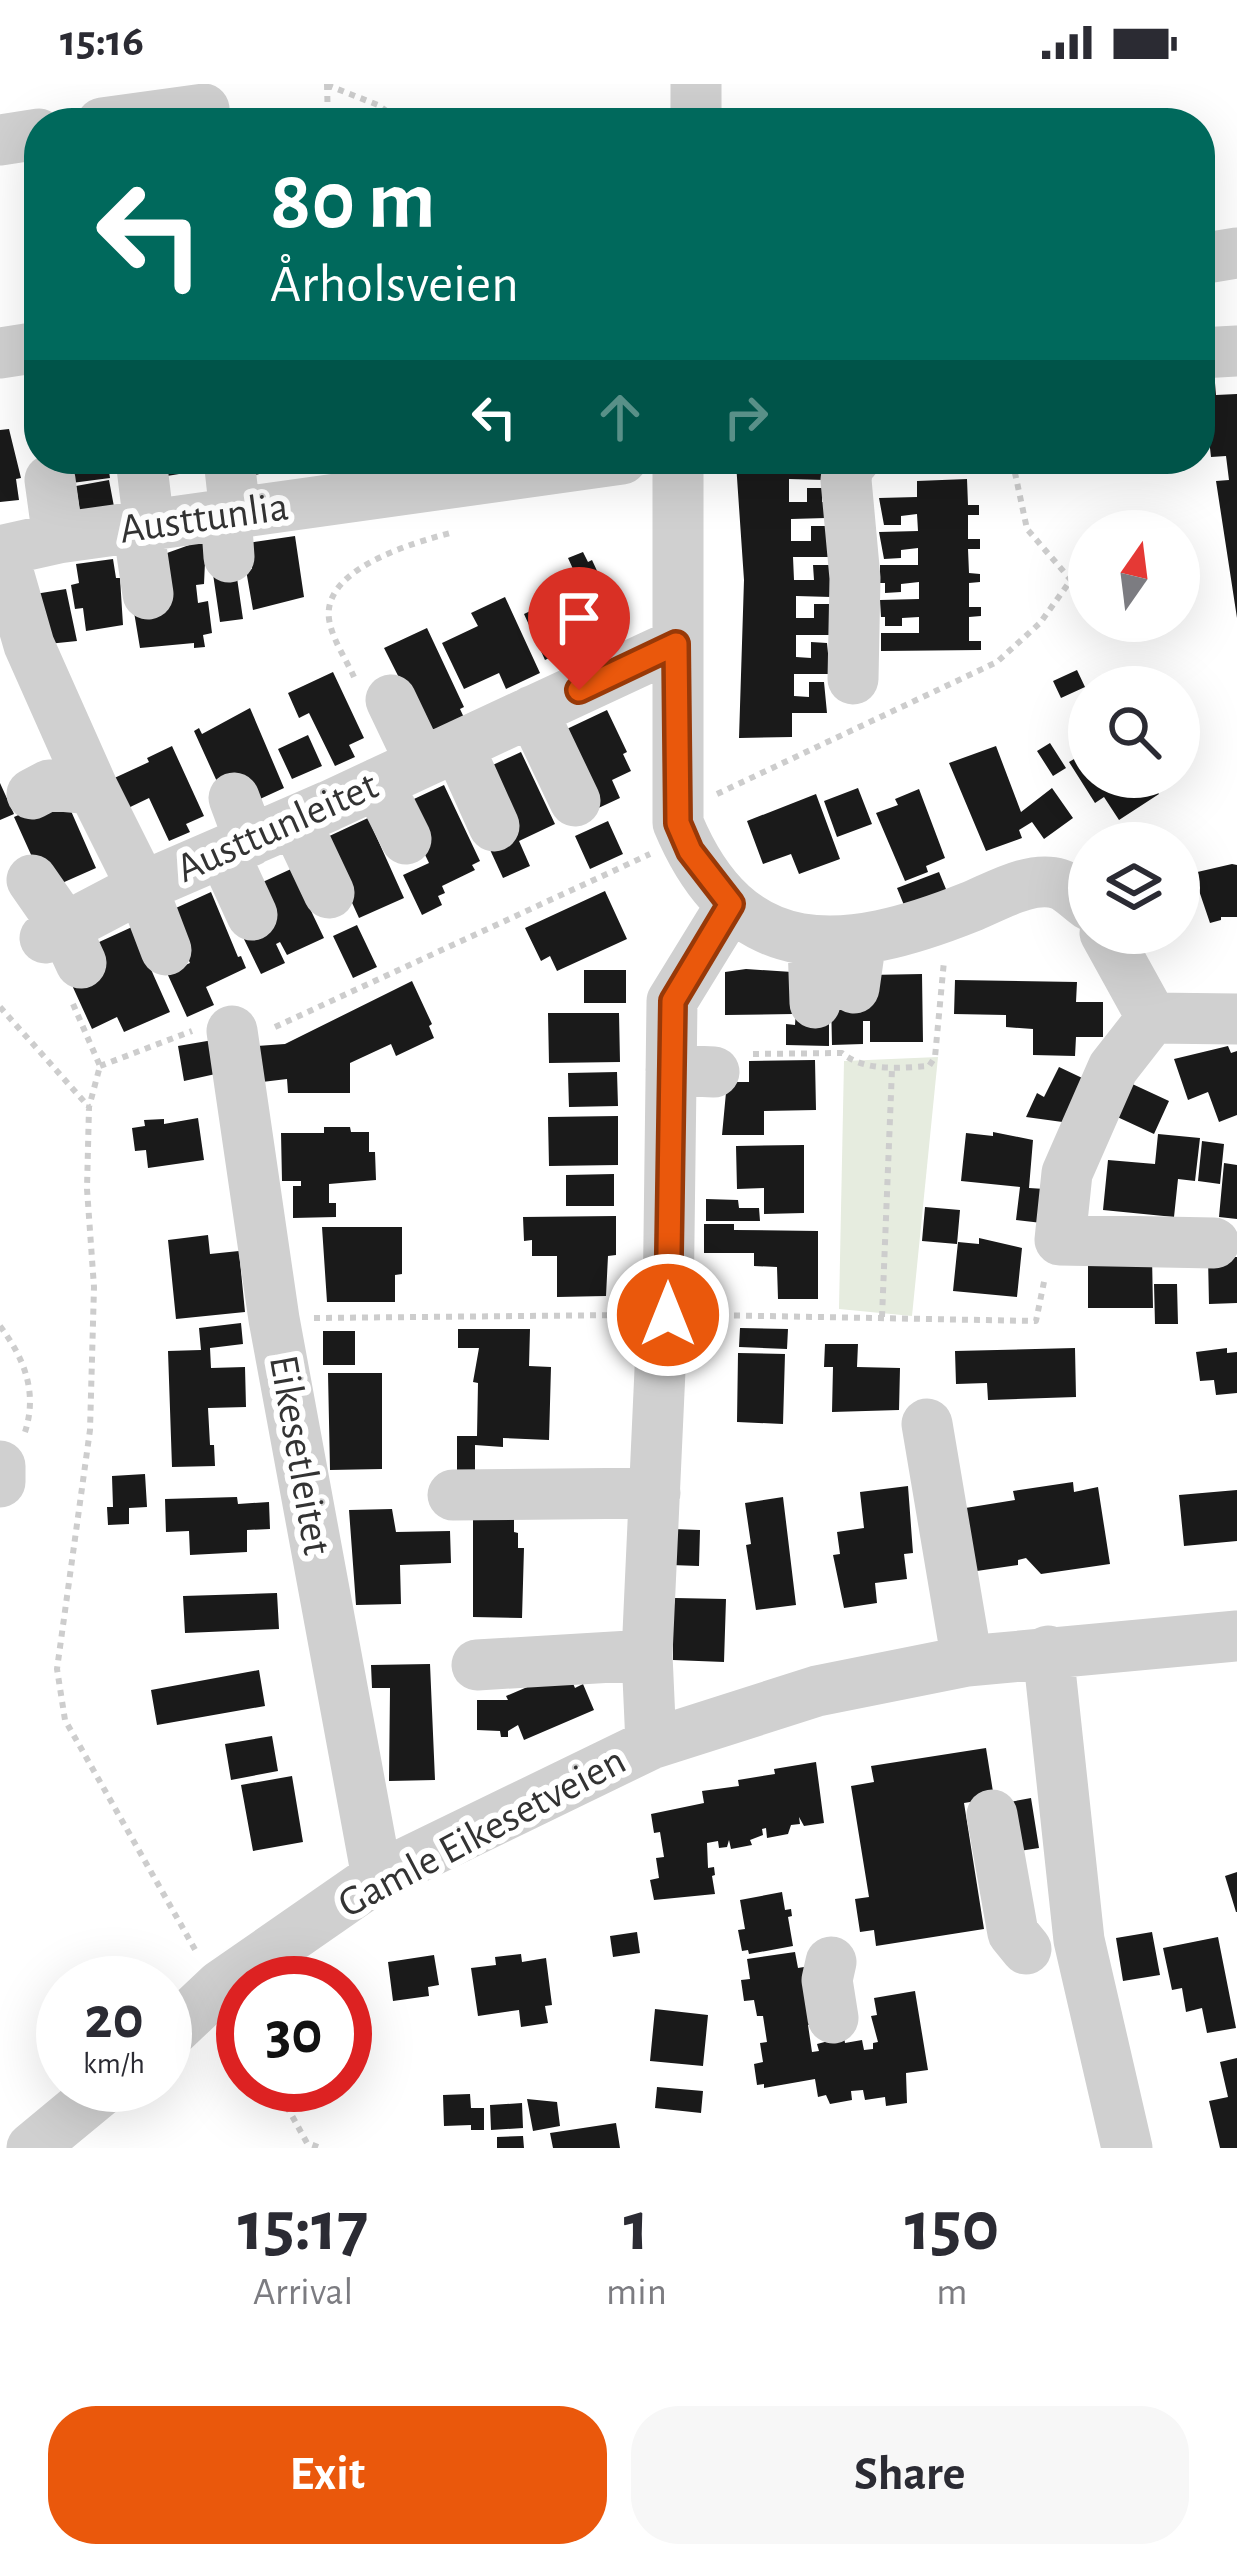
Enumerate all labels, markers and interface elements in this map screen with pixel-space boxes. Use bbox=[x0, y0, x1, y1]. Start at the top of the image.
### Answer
text: 15:16 bbox=[60, 19, 144, 64]
icon: left bbox=[72, 156, 228, 312]
text: 80 m bbox=[270, 160, 436, 244]
text: Årholsveien bbox=[270, 258, 519, 312]
icon: left bbox=[461, 384, 527, 450]
icon: ahead bbox=[587, 384, 653, 450]
icon: right bbox=[713, 384, 779, 450]
street label: Austtunlia bbox=[117, 485, 291, 551]
north arrow bbox=[1068, 510, 1200, 642]
map controls bbox=[1068, 510, 1200, 954]
pin bbox=[528, 567, 630, 690]
icon: arrive bbox=[546, 585, 612, 651]
button: search bbox=[1068, 666, 1200, 798]
street label: Austtunleitet bbox=[170, 764, 384, 890]
button: layers bbox=[1068, 822, 1200, 954]
position arrow bbox=[605, 1252, 731, 1378]
street label: Eikesetleitet bbox=[262, 1352, 338, 1558]
street label: Gamle Eikesetveien bbox=[332, 1739, 632, 1925]
speed limit sign: 30 bbox=[216, 1956, 372, 2112]
text: 20 bbox=[84, 1989, 144, 2049]
text: km/h bbox=[83, 2049, 145, 2079]
text: 15:17 bbox=[238, 2191, 368, 2263]
text: 1 bbox=[624, 2191, 649, 2263]
text: 150 bbox=[905, 2191, 999, 2263]
text: Arrival bbox=[253, 2273, 353, 2312]
text: min bbox=[606, 2273, 667, 2312]
text: m bbox=[936, 2273, 968, 2312]
button: Exit bbox=[48, 2406, 607, 2544]
button: Share bbox=[631, 2406, 1189, 2544]

